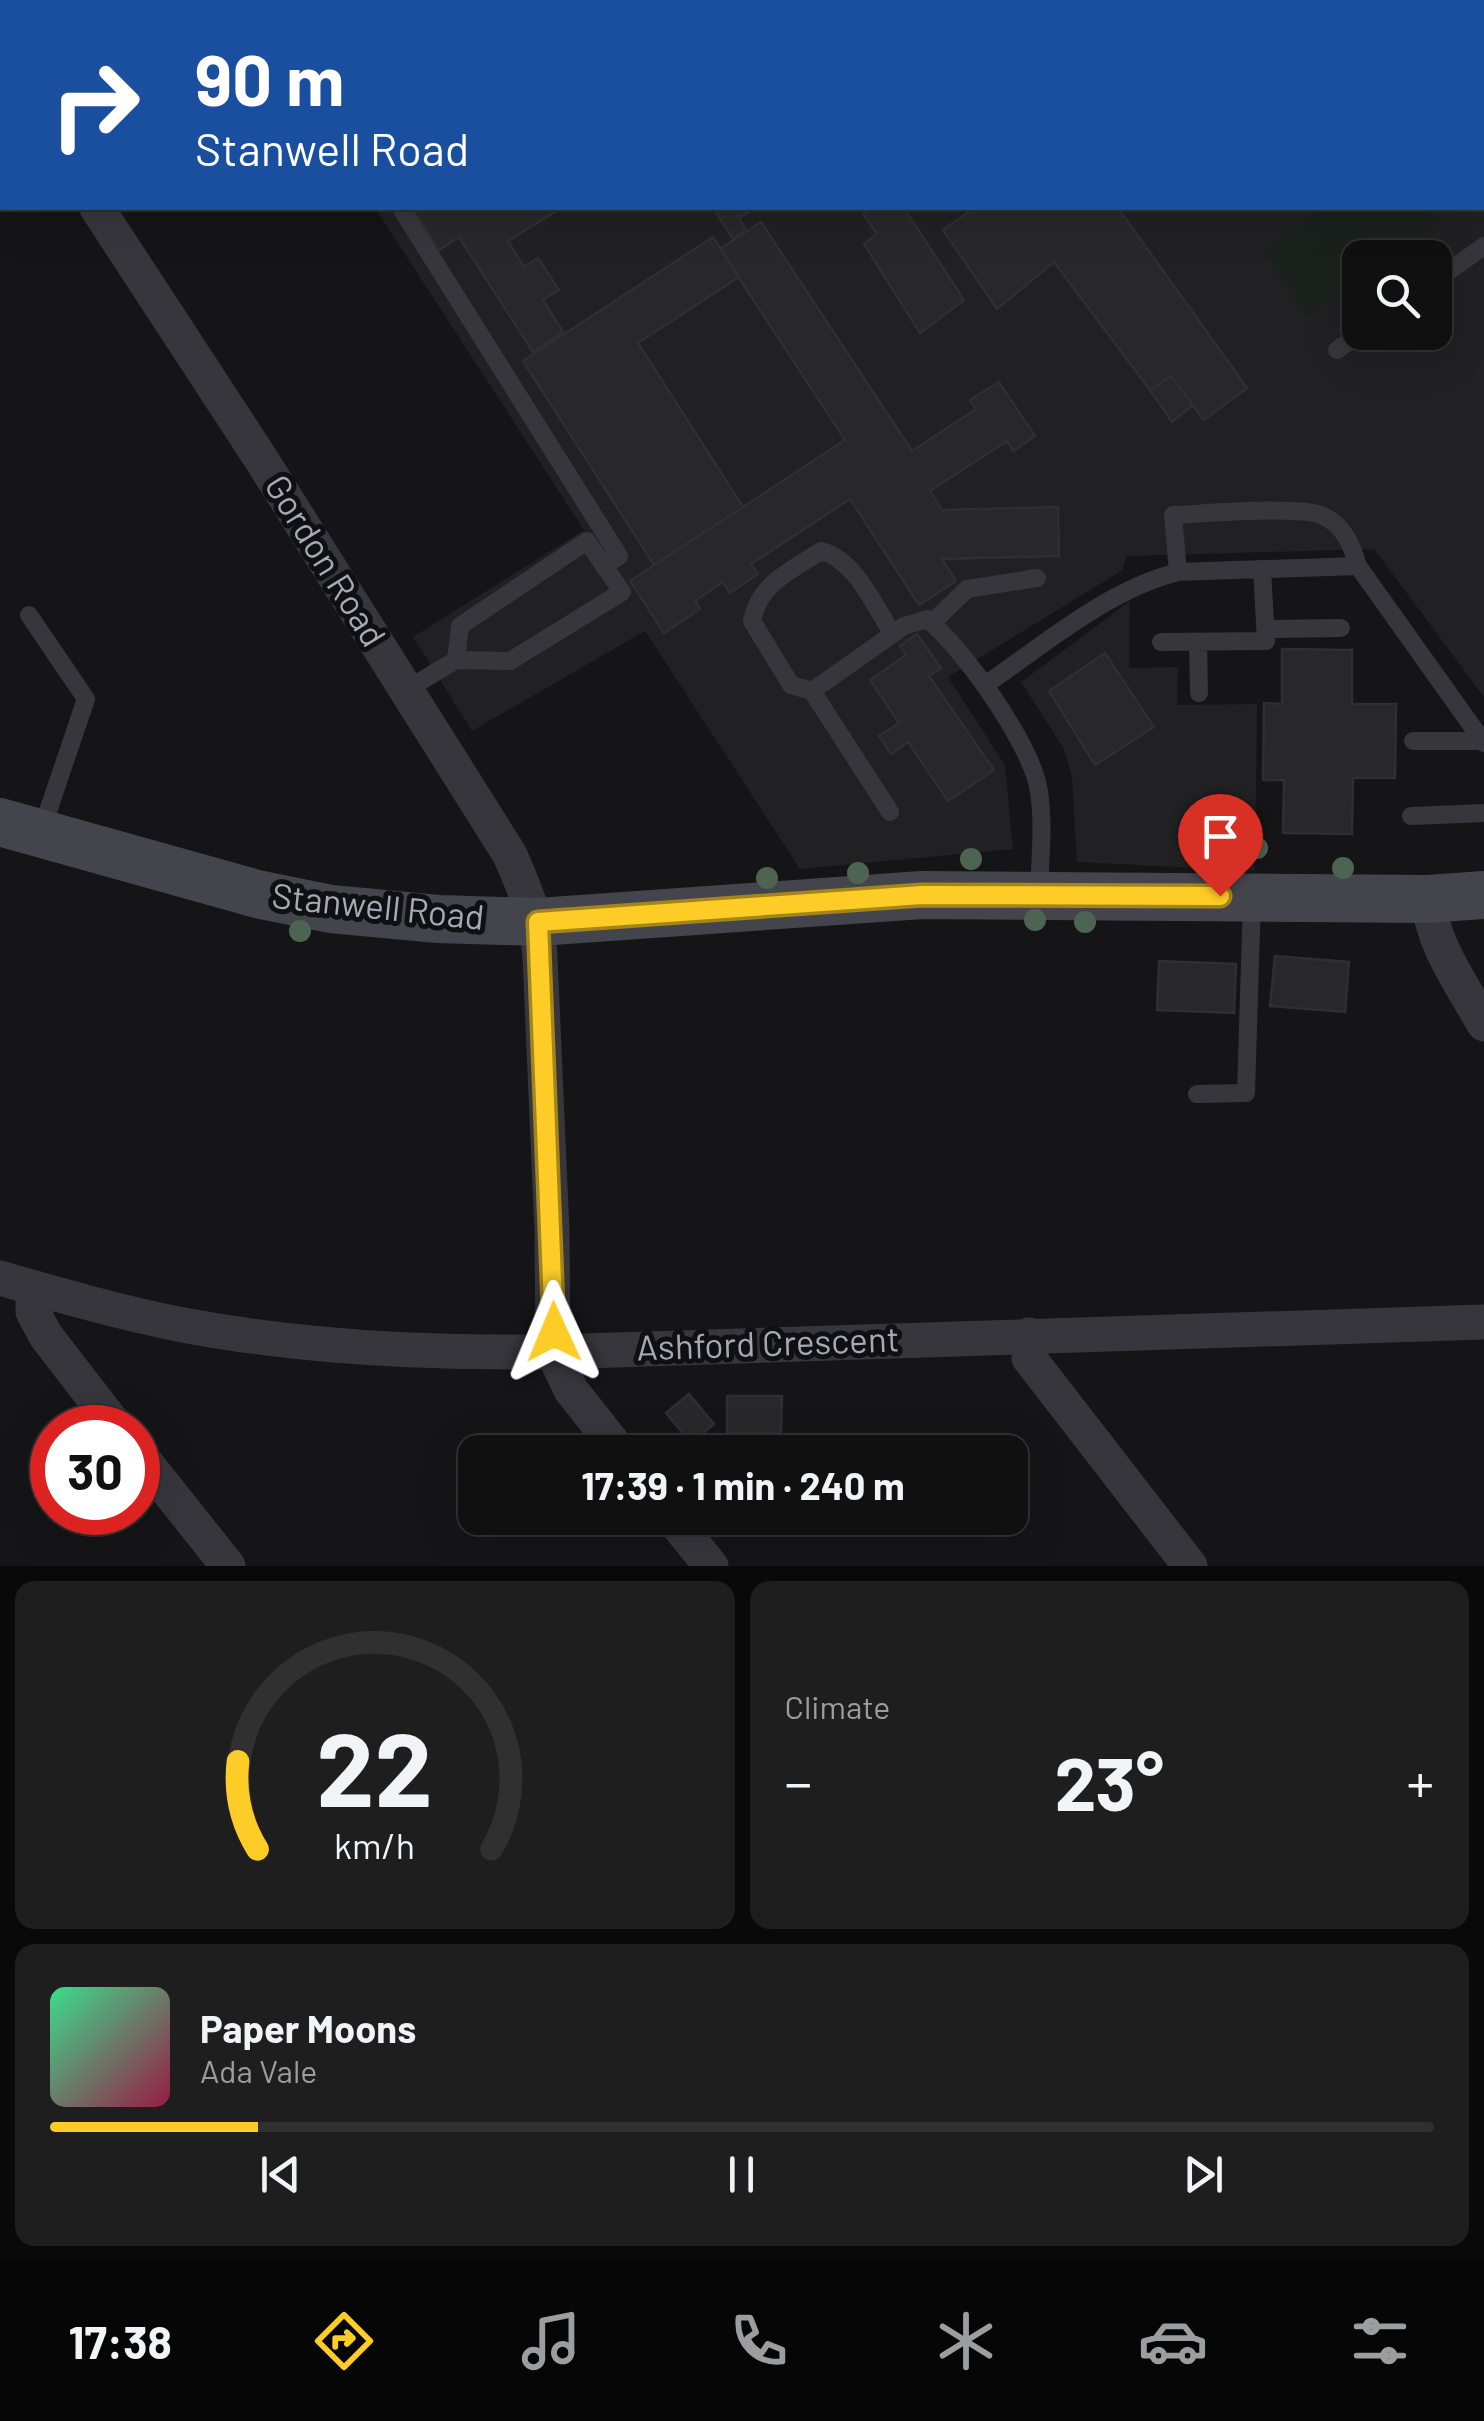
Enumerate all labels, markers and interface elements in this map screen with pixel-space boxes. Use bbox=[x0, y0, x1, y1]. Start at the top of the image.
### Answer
text: 90 m bbox=[195, 36, 345, 120]
icon: right bbox=[30, 40, 160, 170]
text: Stanwell Road bbox=[195, 121, 469, 175]
map controls bbox=[1342, 240, 1452, 350]
button: search bbox=[1342, 240, 1452, 350]
street label: Gordon Road bbox=[257, 466, 396, 654]
pin bbox=[1178, 794, 1263, 897]
icon: arrive bbox=[1193, 809, 1248, 864]
street label: Stanwell Road bbox=[270, 873, 487, 937]
position arrow bbox=[502, 1280, 606, 1384]
street label: Ashford Crescent bbox=[636, 1316, 900, 1368]
speed limit sign: 30 bbox=[30, 1405, 160, 1535]
text: 17:39 · 1 min · 240 m bbox=[581, 1462, 905, 1508]
text: Climate bbox=[785, 1687, 890, 1725]
text: 22 bbox=[317, 1703, 433, 1828]
text: 23° bbox=[1054, 1736, 1164, 1826]
text: − bbox=[785, 1748, 812, 1814]
text: + bbox=[1406, 1748, 1434, 1814]
text: km/h bbox=[334, 1823, 415, 1866]
text: Paper Moons bbox=[200, 2005, 416, 2051]
text: Ada Vale bbox=[200, 2051, 317, 2089]
icon: previous bbox=[253, 2147, 308, 2202]
icon: pause bbox=[714, 2147, 769, 2202]
icon: next bbox=[1176, 2147, 1231, 2202]
icon: directions bbox=[309, 2306, 379, 2376]
icon: music bbox=[516, 2306, 586, 2376]
icon: phone bbox=[724, 2306, 794, 2376]
icon: climate bbox=[931, 2306, 1001, 2376]
icon: car bbox=[1138, 2306, 1208, 2376]
icon: filters bbox=[1345, 2306, 1415, 2376]
text: 17:38 bbox=[69, 2314, 172, 2368]

